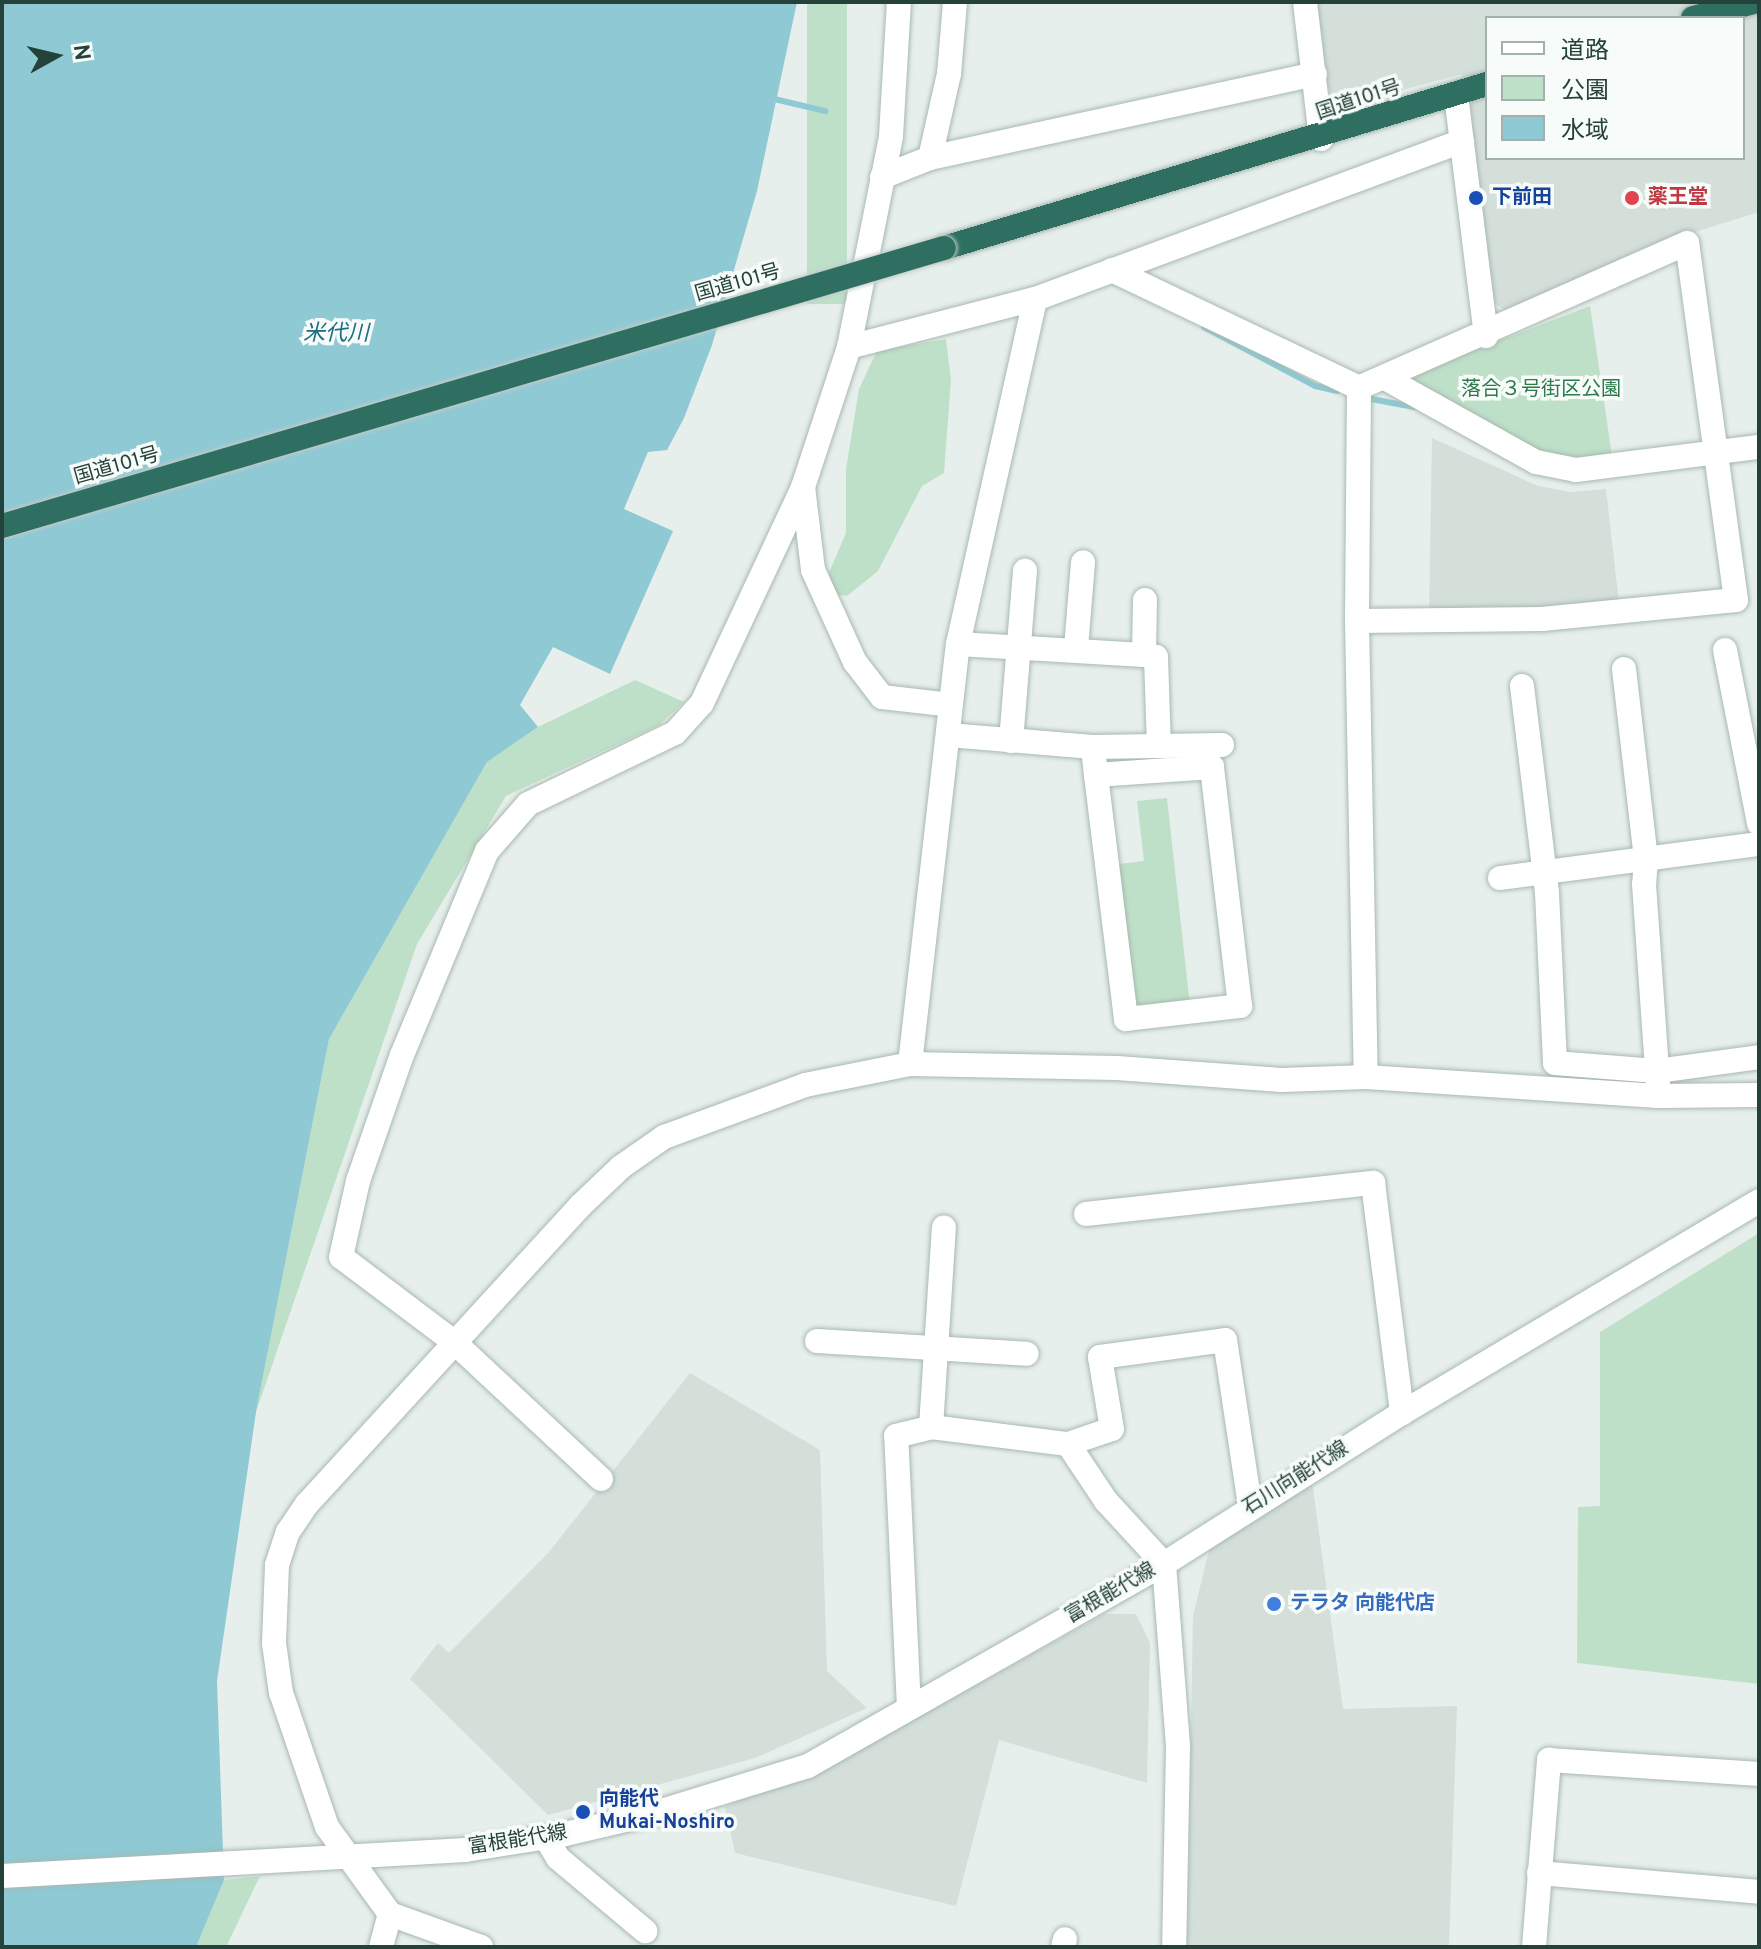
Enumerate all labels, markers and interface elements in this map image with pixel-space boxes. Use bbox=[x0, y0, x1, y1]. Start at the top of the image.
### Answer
north arrow bbox=[16, 16, 96, 96]
legend bbox=[1485, 16, 1745, 160]
text: 道路 bbox=[1561, 37, 1609, 67]
text: N bbox=[66, 43, 95, 62]
street label: 国道101号 bbox=[1314, 76, 1404, 126]
text: 公園 bbox=[1561, 77, 1609, 107]
text: 水域 bbox=[1561, 117, 1609, 147]
place label: 下前田 bbox=[1492, 186, 1552, 210]
place label: 薬王堂 bbox=[1648, 186, 1708, 210]
marker: 下前田 bbox=[1467, 189, 1485, 207]
marker: 薬王堂 bbox=[1623, 189, 1641, 207]
street label: 国道101号 bbox=[693, 260, 783, 308]
water label: 米代川 bbox=[303, 322, 369, 348]
park label: 落合３号街区公園 bbox=[1461, 378, 1621, 402]
street label: 国道101号 bbox=[72, 443, 162, 491]
street label: 石川向能代線 bbox=[1239, 1437, 1353, 1521]
street label: 富根能代線 bbox=[1062, 1559, 1160, 1629]
place label: テラタ 向能代店 bbox=[1290, 1592, 1435, 1616]
marker: テラタ 向能代店 bbox=[1265, 1595, 1283, 1613]
place label: 向能代 Mukai-Noshiro bbox=[599, 1788, 735, 1835]
marker: 向能代 Mukai-Noshiro bbox=[574, 1803, 592, 1821]
street label: 富根能代線 bbox=[467, 1821, 569, 1861]

